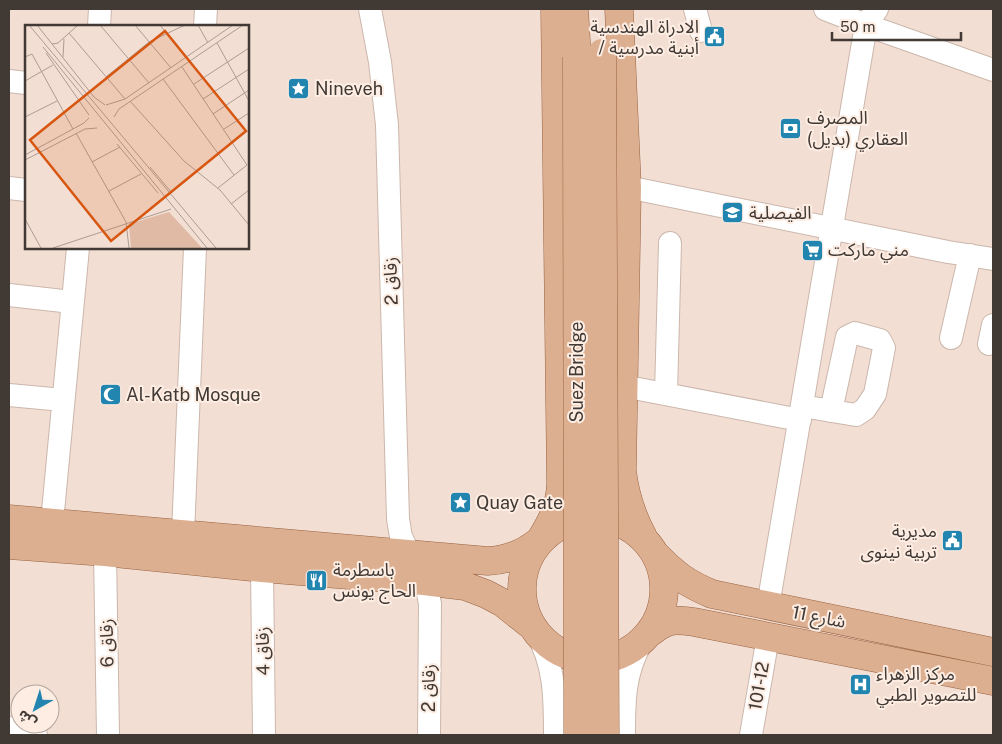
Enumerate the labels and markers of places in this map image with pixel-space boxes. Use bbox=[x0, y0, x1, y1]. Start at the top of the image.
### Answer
place label: الادراة الهندسية / أبنية مدرسية bbox=[590, 16, 699, 59]
public building icon: الادراة الهندسية / أبنية مدرسية bbox=[703, 25, 727, 49]
place icon: Nineveh bbox=[287, 77, 311, 101]
place label: Nineveh bbox=[315, 78, 383, 99]
place label: المصرف العقاري (بديل) bbox=[807, 107, 908, 152]
bank icon: المصرف العقاري (بديل) bbox=[779, 116, 803, 140]
school or university icon: الفيصلية bbox=[721, 201, 745, 225]
place label: الفيصلية bbox=[749, 202, 812, 223]
supermarket icon: مني ماركت bbox=[800, 238, 824, 262]
place label: مني ماركت bbox=[828, 239, 909, 263]
mosque icon: Al-Katb Mosque bbox=[98, 383, 122, 407]
place label: Al-Katb Mosque bbox=[126, 384, 261, 405]
place icon: Quay Gate bbox=[448, 491, 472, 515]
place label: Quay Gate bbox=[476, 492, 563, 513]
place label: مديرية تربية نينوى bbox=[860, 520, 937, 563]
public building icon: مديرية تربية نينوى bbox=[941, 529, 965, 553]
place label: باسطرمة الحاج يونس bbox=[333, 559, 416, 604]
restaurant icon: باسطرمة الحاج يونس bbox=[305, 568, 329, 592]
place label: مركز الزهراء للتصوير الطبي bbox=[876, 663, 976, 708]
hospital icon: مركز الزهراء للتصوير الطبي bbox=[848, 672, 872, 696]

